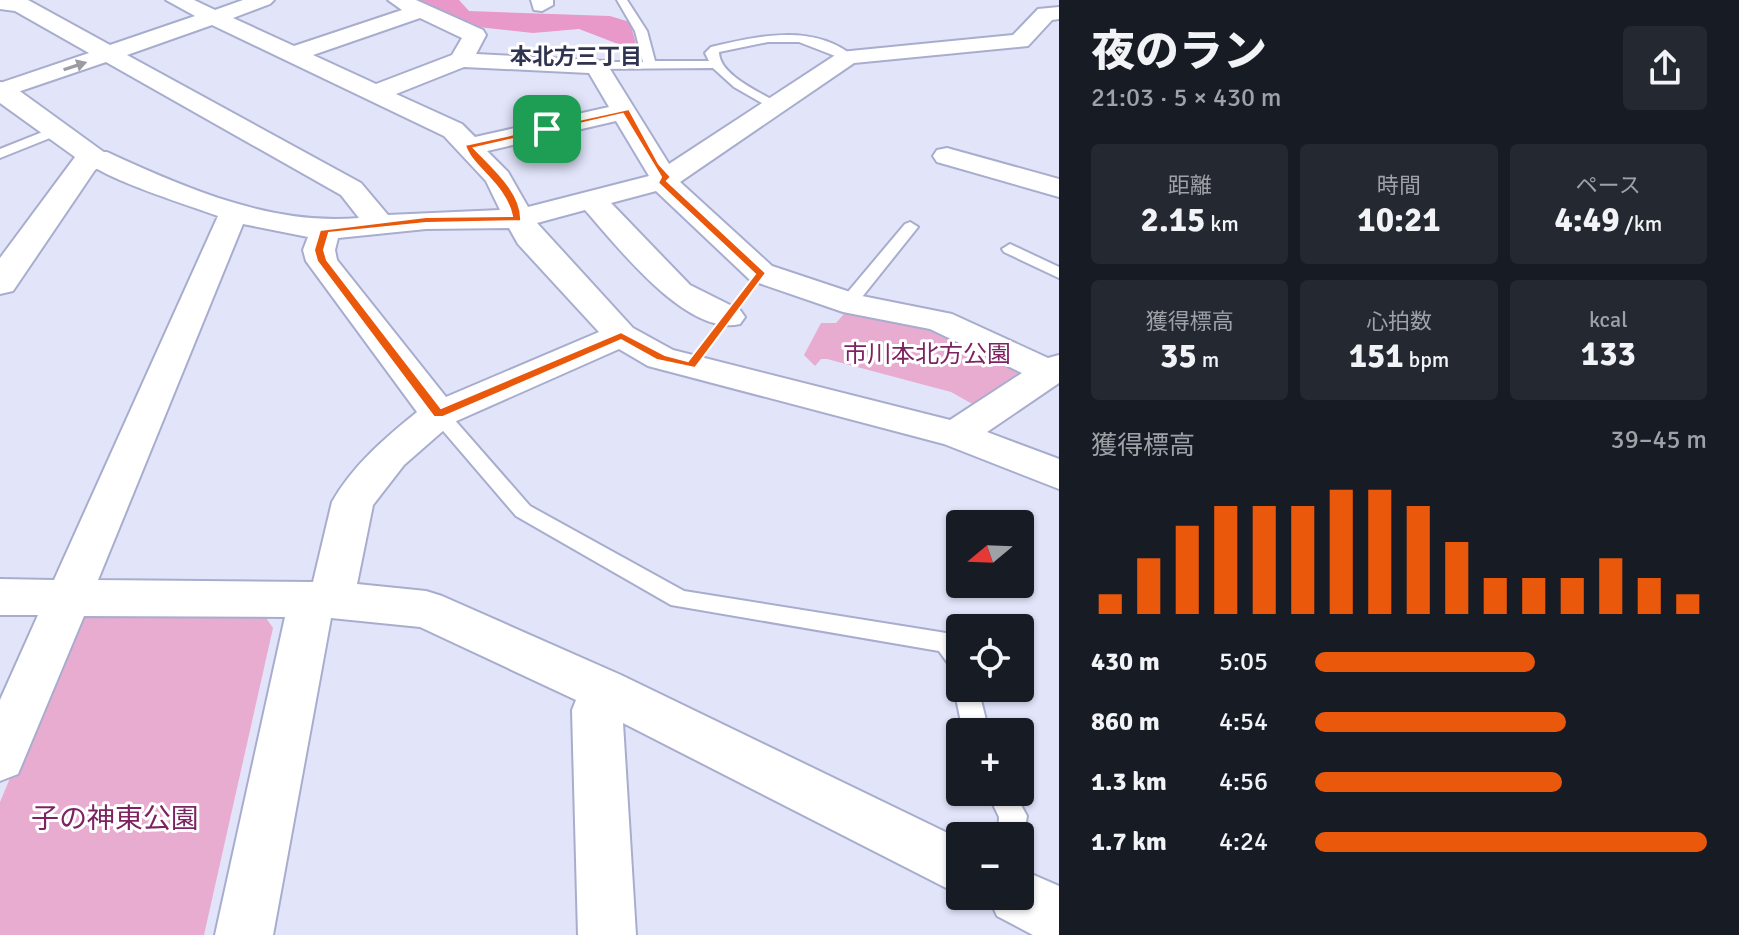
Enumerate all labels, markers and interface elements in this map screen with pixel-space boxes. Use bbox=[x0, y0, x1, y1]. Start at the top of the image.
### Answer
text: 夜のラン bbox=[1091, 25, 1267, 79]
button: share bbox=[1623, 26, 1707, 110]
district label: 本北方三丁目 bbox=[510, 43, 642, 70]
one-way arrow bbox=[63, 60, 87, 72]
text: 21:03 · 5 × 430 m bbox=[1091, 82, 1282, 114]
pin bbox=[513, 95, 581, 163]
icon: arrive bbox=[525, 107, 569, 151]
text: 距離 bbox=[1168, 172, 1212, 199]
text: 時間 bbox=[1377, 172, 1421, 199]
text: ペース bbox=[1576, 172, 1641, 199]
text: 2.15 bbox=[1141, 199, 1205, 241]
text: 10:21 bbox=[1357, 199, 1441, 241]
text: 4:49 bbox=[1554, 199, 1620, 241]
text: km bbox=[1205, 210, 1239, 237]
text: /km bbox=[1620, 210, 1662, 237]
text: kcal bbox=[1589, 306, 1628, 333]
text: 獲得標高 bbox=[1146, 308, 1234, 335]
text: 心拍数 bbox=[1366, 308, 1432, 335]
text: 133 bbox=[1581, 333, 1636, 375]
text: 35 bbox=[1160, 335, 1197, 377]
text: 151 bbox=[1349, 335, 1404, 377]
park label: 市川本北方公園 bbox=[843, 339, 1011, 369]
text: m bbox=[1197, 346, 1219, 373]
text: bpm bbox=[1404, 346, 1449, 373]
text: 39–45 m bbox=[1611, 424, 1707, 456]
text: 獲得標高 bbox=[1091, 430, 1195, 462]
north arrow bbox=[946, 510, 1034, 598]
map controls bbox=[946, 510, 1034, 910]
button: locate bbox=[946, 614, 1034, 702]
text: 430 m bbox=[1091, 646, 1160, 678]
text: 5:05 bbox=[1219, 646, 1268, 678]
text: 860 m bbox=[1091, 706, 1160, 738]
text: 4:54 bbox=[1219, 706, 1268, 738]
button: + bbox=[946, 718, 1034, 806]
text: 1.3 km bbox=[1091, 766, 1167, 798]
text: 4:56 bbox=[1219, 766, 1268, 798]
park label: 子の神東公園 bbox=[31, 802, 199, 836]
button: − bbox=[946, 822, 1034, 910]
text: 1.7 km bbox=[1091, 826, 1167, 858]
text: 4:24 bbox=[1219, 826, 1268, 858]

